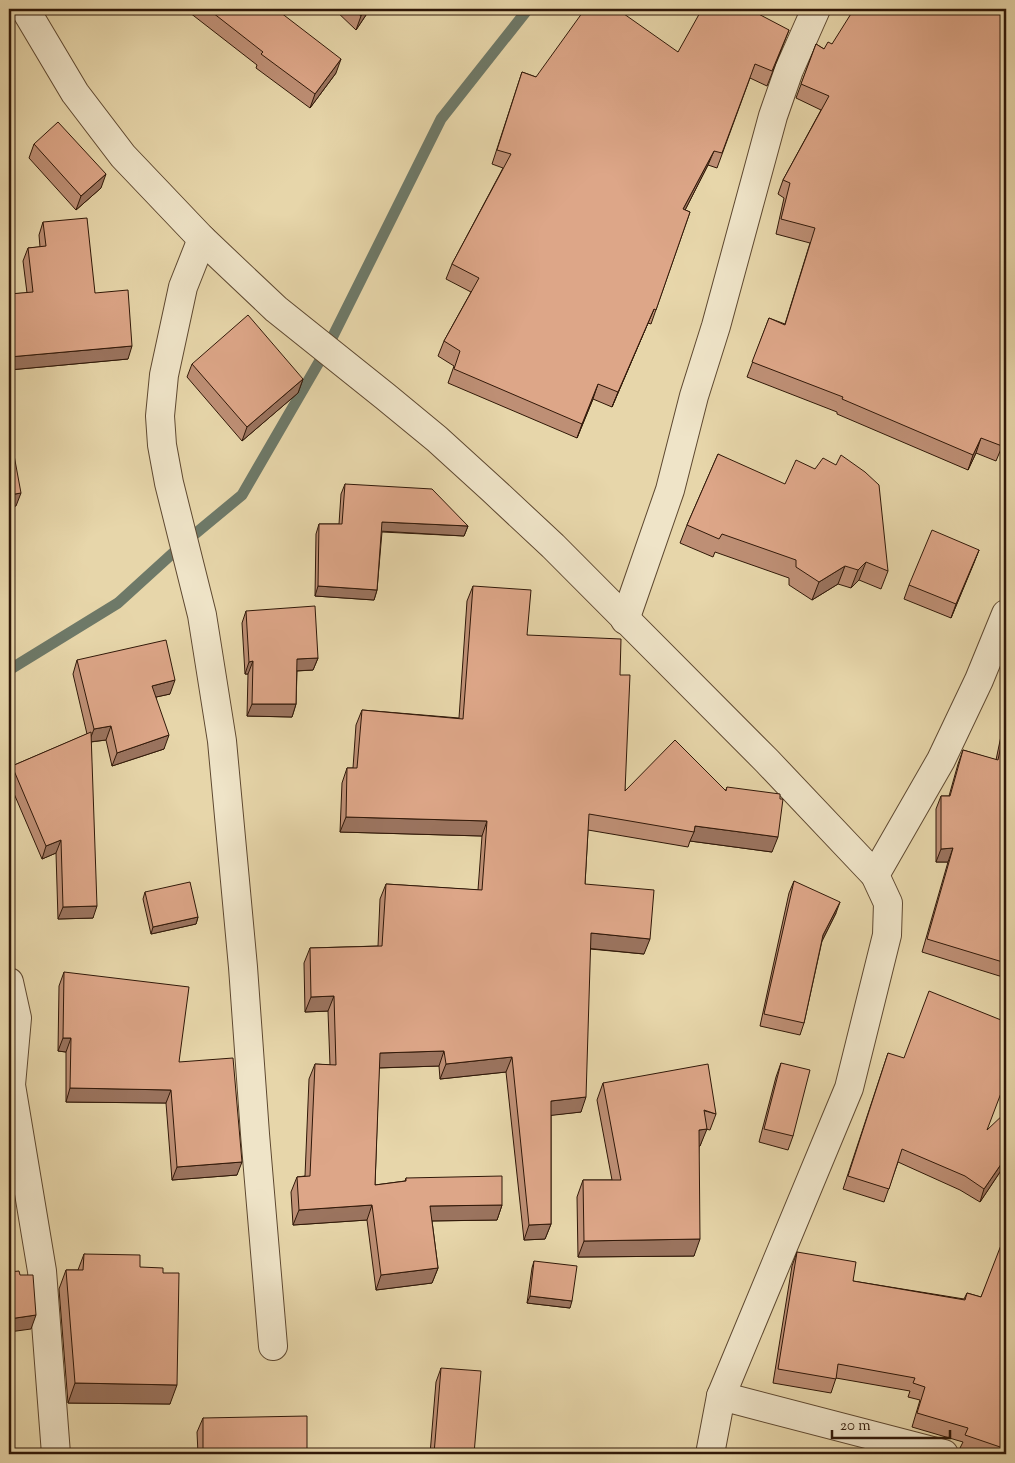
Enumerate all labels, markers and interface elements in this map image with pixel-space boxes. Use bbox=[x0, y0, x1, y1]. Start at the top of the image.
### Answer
scale bar bbox=[832, 1408, 950, 1440]
text: 20 m bbox=[840, 1416, 871, 1437]

